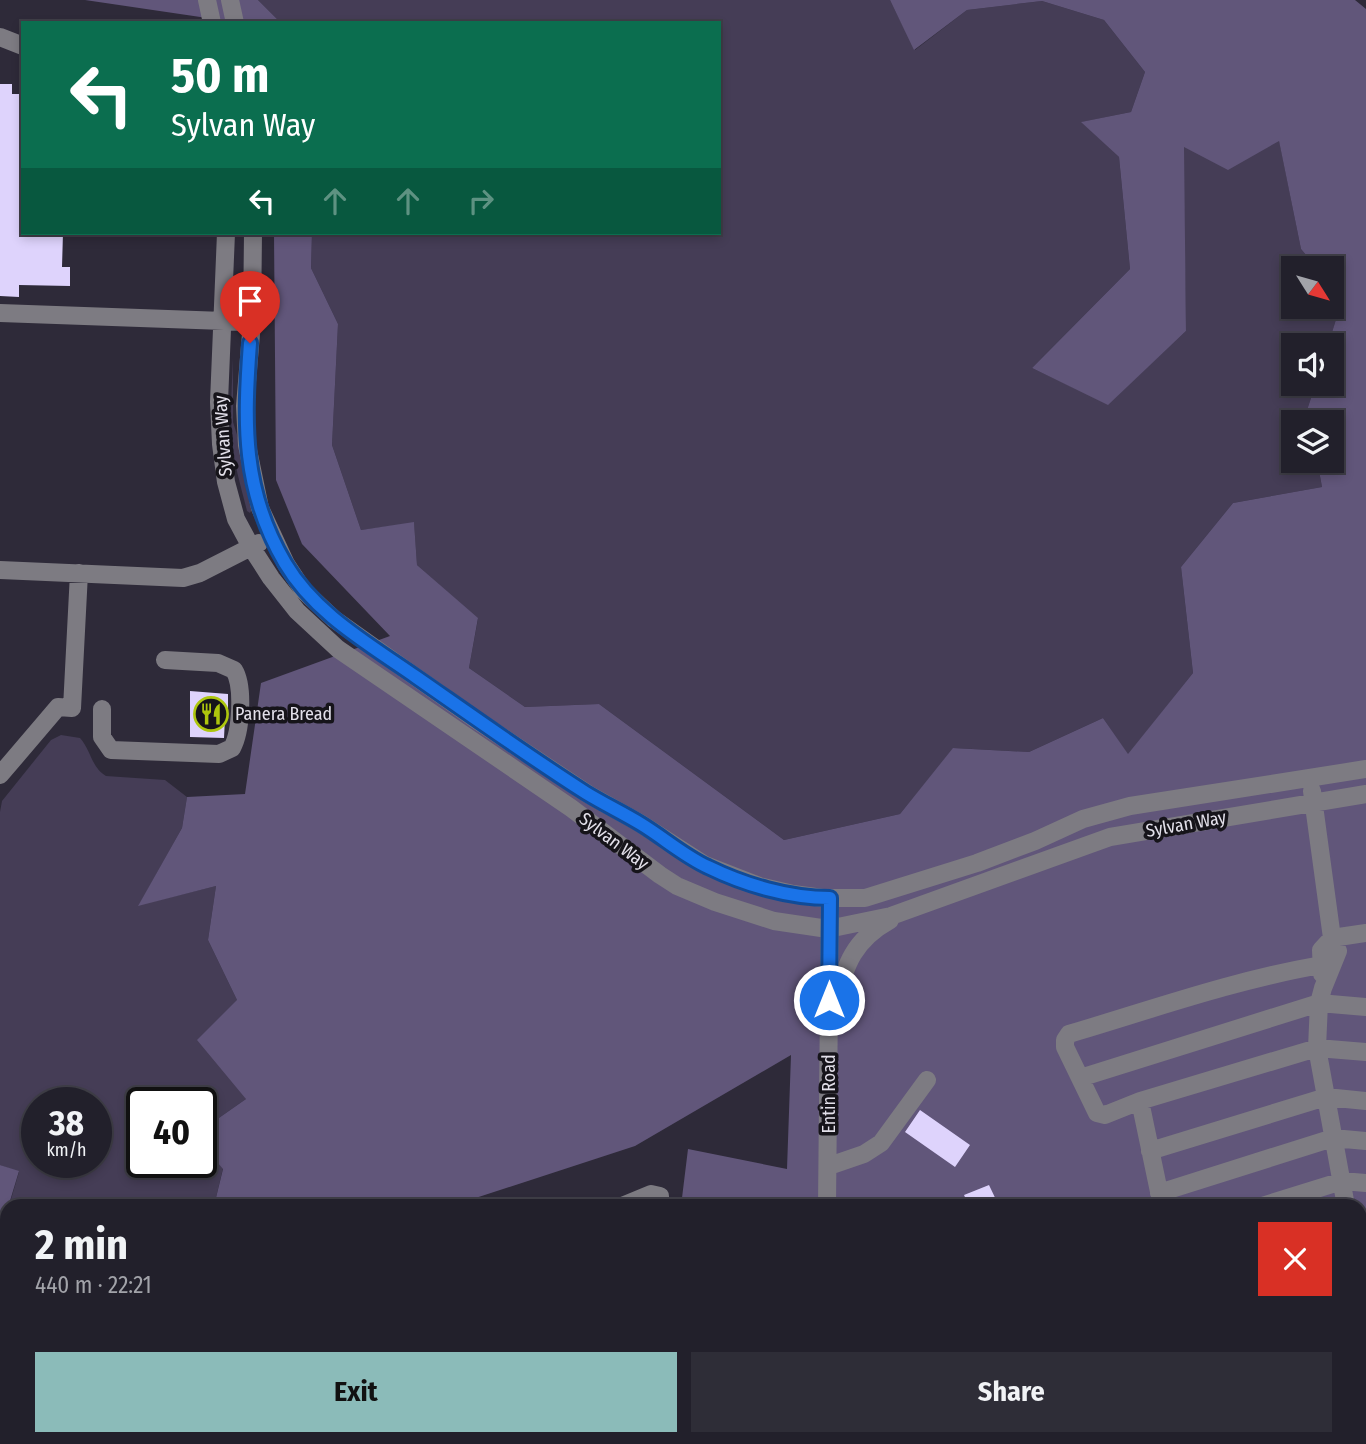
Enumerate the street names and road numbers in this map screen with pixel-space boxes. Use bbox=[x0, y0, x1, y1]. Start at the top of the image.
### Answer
street label: Sylvan Way bbox=[209, 395, 237, 477]
street label: Sylvan Way bbox=[1144, 806, 1228, 842]
street label: Sylvan Way bbox=[575, 808, 653, 874]
street label: Entin Road bbox=[818, 1054, 840, 1134]

